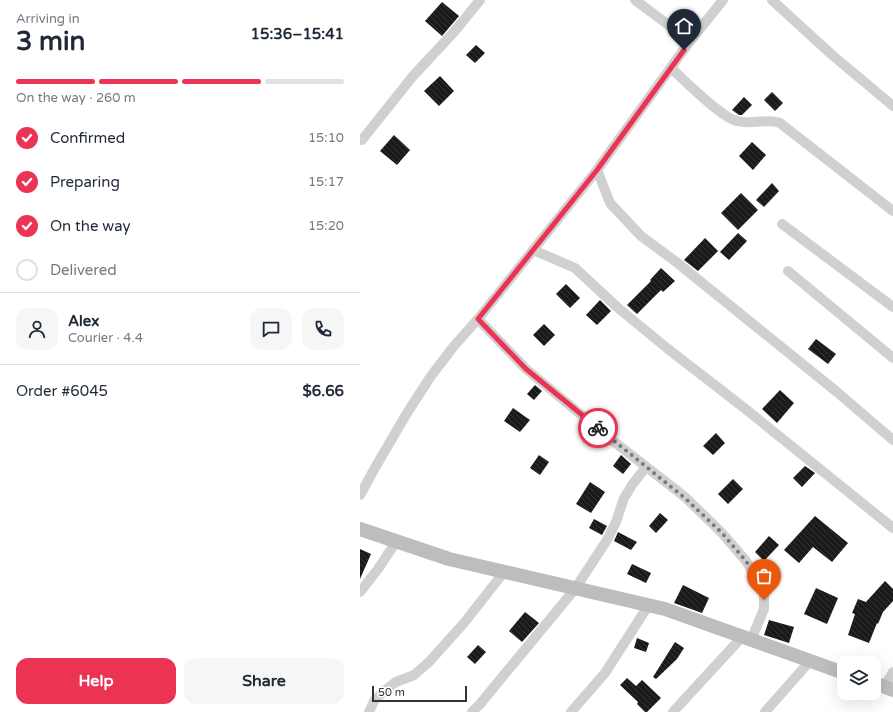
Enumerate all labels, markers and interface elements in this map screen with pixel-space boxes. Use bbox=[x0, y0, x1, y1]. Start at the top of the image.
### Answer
pin bbox=[667, 9, 701, 50]
text: Arriving in bbox=[16, 11, 80, 27]
icon: home bbox=[673, 15, 695, 37]
text: 15:36–15:41 bbox=[251, 25, 344, 43]
text: 3 min bbox=[16, 26, 85, 57]
text: On the way · 260 m bbox=[16, 90, 136, 106]
icon: check bbox=[16, 127, 38, 149]
text: Confirmed bbox=[50, 129, 125, 147]
text: 15:10 bbox=[308, 130, 344, 146]
icon: check bbox=[16, 171, 38, 193]
text: Preparing bbox=[50, 173, 120, 191]
text: 15:17 bbox=[308, 174, 344, 190]
icon: check bbox=[16, 215, 38, 237]
text: On the way bbox=[50, 217, 130, 235]
text: 15:20 bbox=[308, 218, 344, 234]
text: Delivered bbox=[50, 261, 117, 279]
button: person bbox=[16, 308, 58, 350]
button: chat bbox=[250, 308, 292, 350]
button: phone bbox=[302, 308, 344, 350]
text: Alex bbox=[68, 312, 99, 330]
text: Courier · 4.4 bbox=[68, 330, 143, 346]
text: Order #6045 bbox=[16, 382, 108, 400]
text: $6.66 bbox=[303, 382, 344, 400]
courier bbox=[578, 408, 618, 448]
icon: bike bbox=[587, 417, 609, 439]
pin bbox=[747, 559, 781, 600]
icon: bag bbox=[753, 565, 775, 587]
map controls bbox=[837, 656, 881, 700]
button: layers bbox=[837, 656, 881, 700]
button: Help bbox=[16, 658, 176, 704]
button: Share bbox=[184, 658, 344, 704]
scale bar bbox=[372, 684, 467, 703]
text: 50 m bbox=[378, 686, 405, 699]

